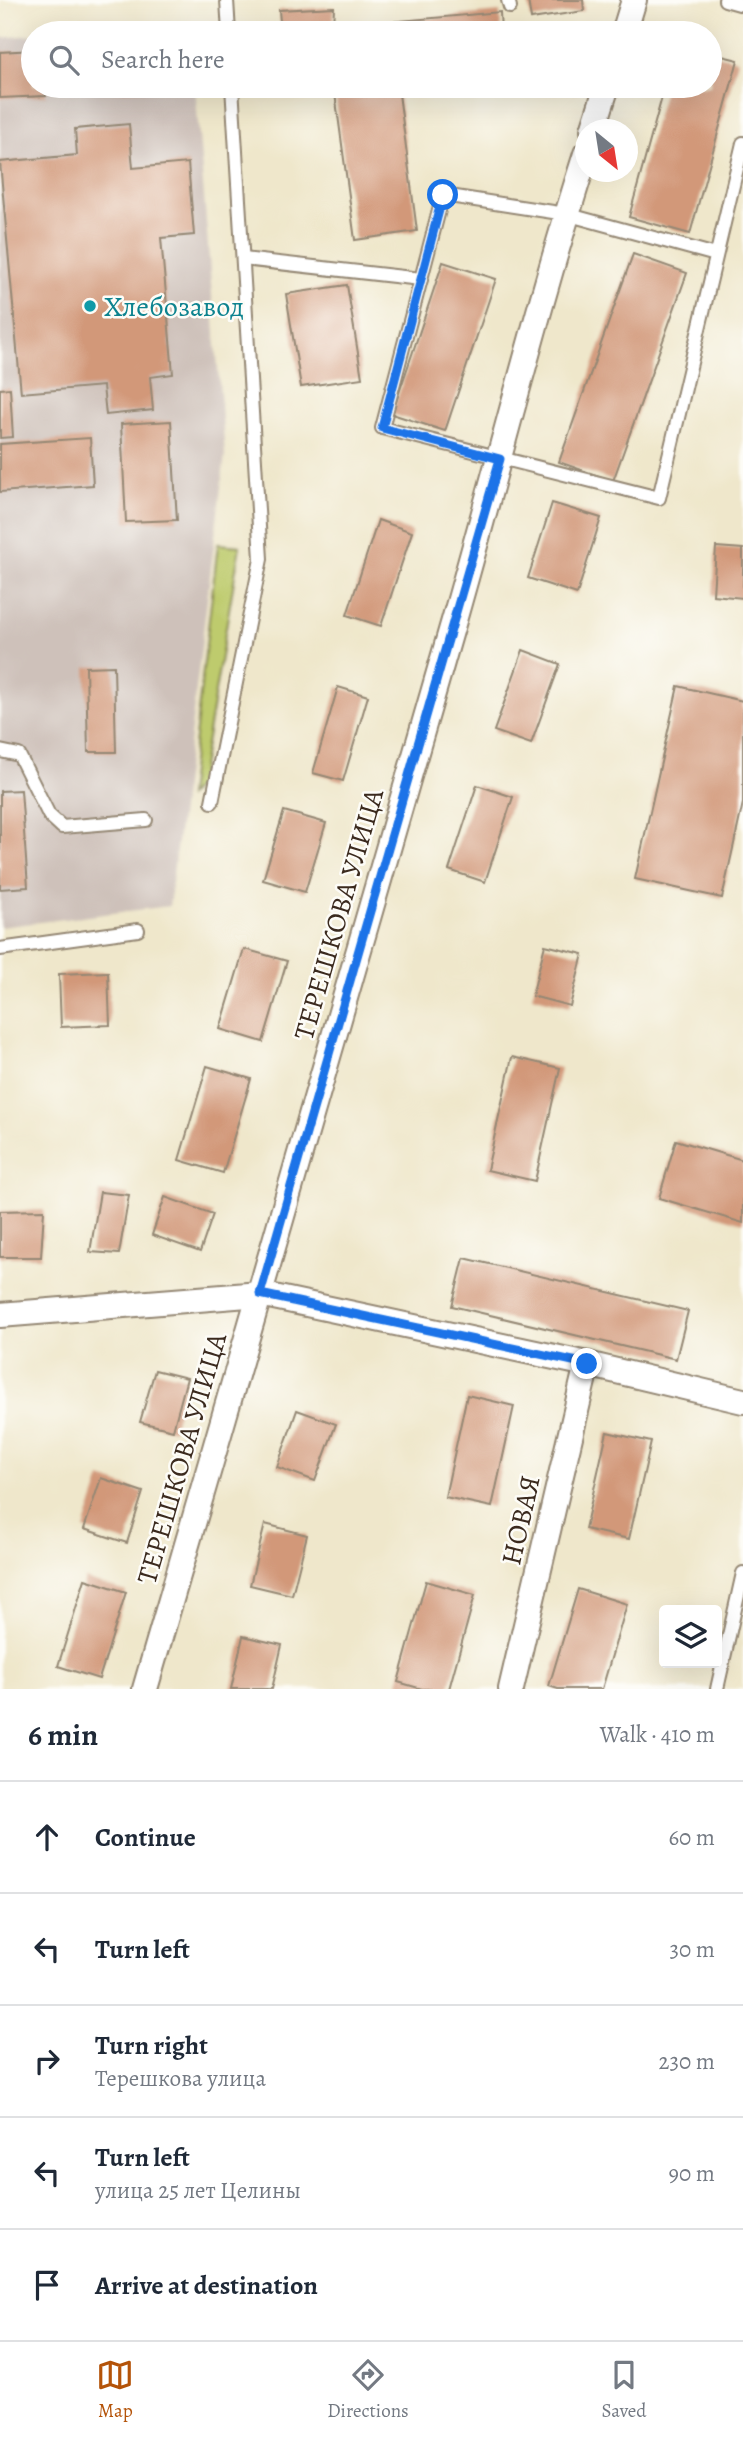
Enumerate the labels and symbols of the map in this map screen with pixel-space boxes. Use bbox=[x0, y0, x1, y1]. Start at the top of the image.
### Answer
north arrow bbox=[575, 119, 638, 182]
route start bbox=[427, 179, 458, 210]
place label: Хлебозавод bbox=[104, 288, 244, 326]
marker: Хлебозавод bbox=[82, 298, 98, 314]
street label: ТЕРЕШКОВА УЛИЦА bbox=[285, 784, 393, 1044]
street label: ТЕРЕШКОВА УЛИЦА bbox=[128, 1328, 236, 1588]
route end bbox=[571, 1348, 602, 1379]
street label: НОВАЯ bbox=[492, 1472, 550, 1569]

